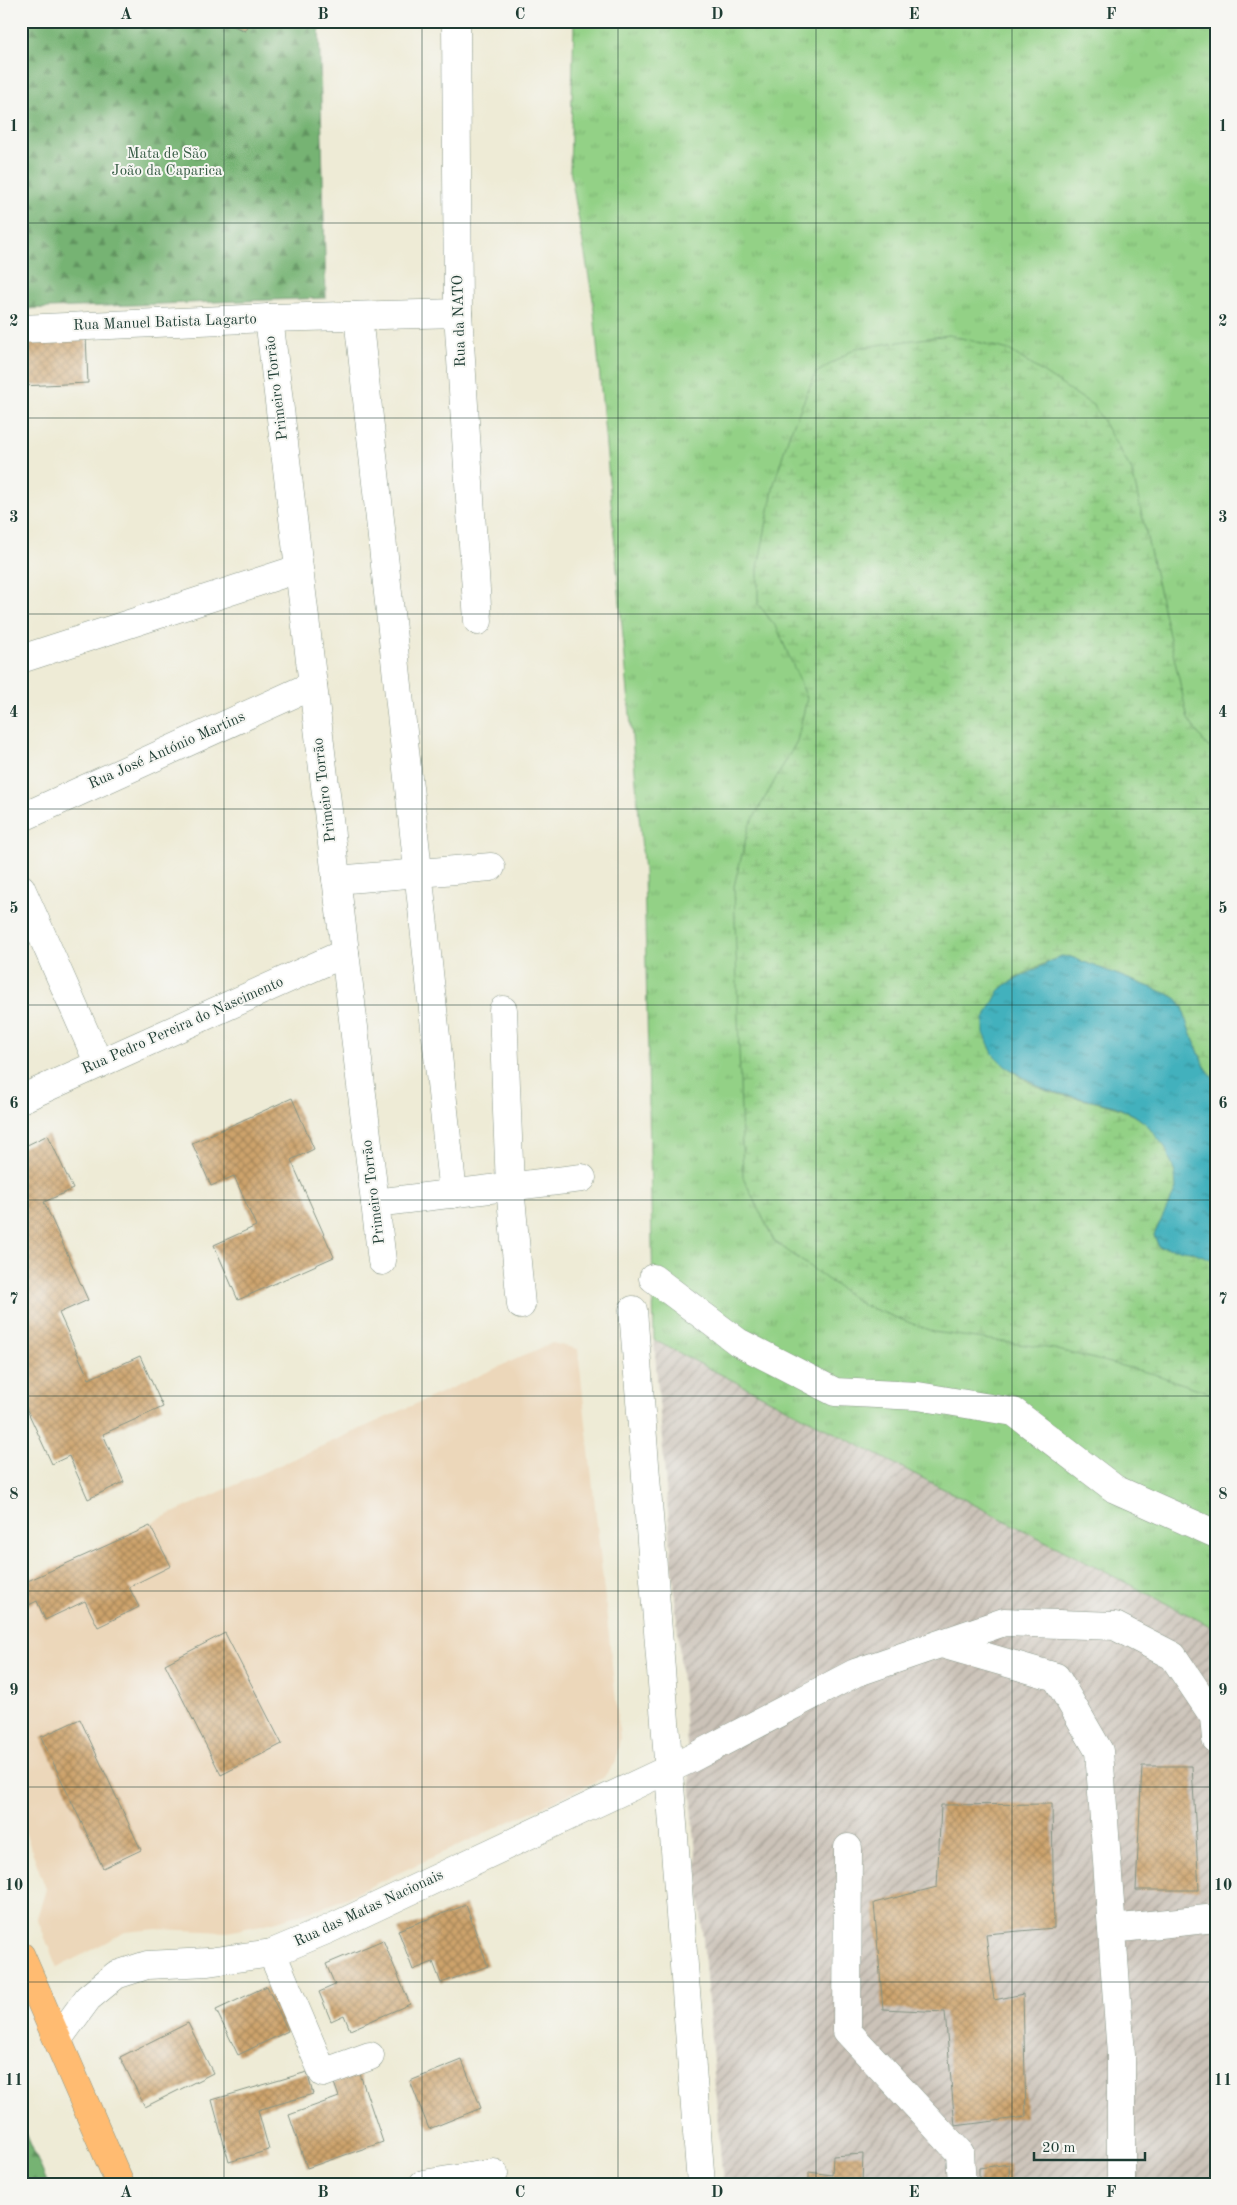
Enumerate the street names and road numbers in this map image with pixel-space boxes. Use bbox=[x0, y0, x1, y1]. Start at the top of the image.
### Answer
street label: Rua da NATO bbox=[451, 275, 469, 367]
street label: Rua Manuel Batista Lagarto bbox=[73, 312, 257, 334]
street label: Primeiro Torrão bbox=[263, 335, 291, 441]
street label: Rua José António Martins bbox=[86, 710, 248, 792]
street label: Primeiro Torrão bbox=[311, 737, 339, 843]
street label: Rua Pedro Pereira do Nascimento bbox=[80, 975, 286, 1077]
street label: Primeiro Torrão bbox=[360, 1139, 388, 1245]
street label: Rua das Matas Nacionais bbox=[292, 1868, 446, 1950]

